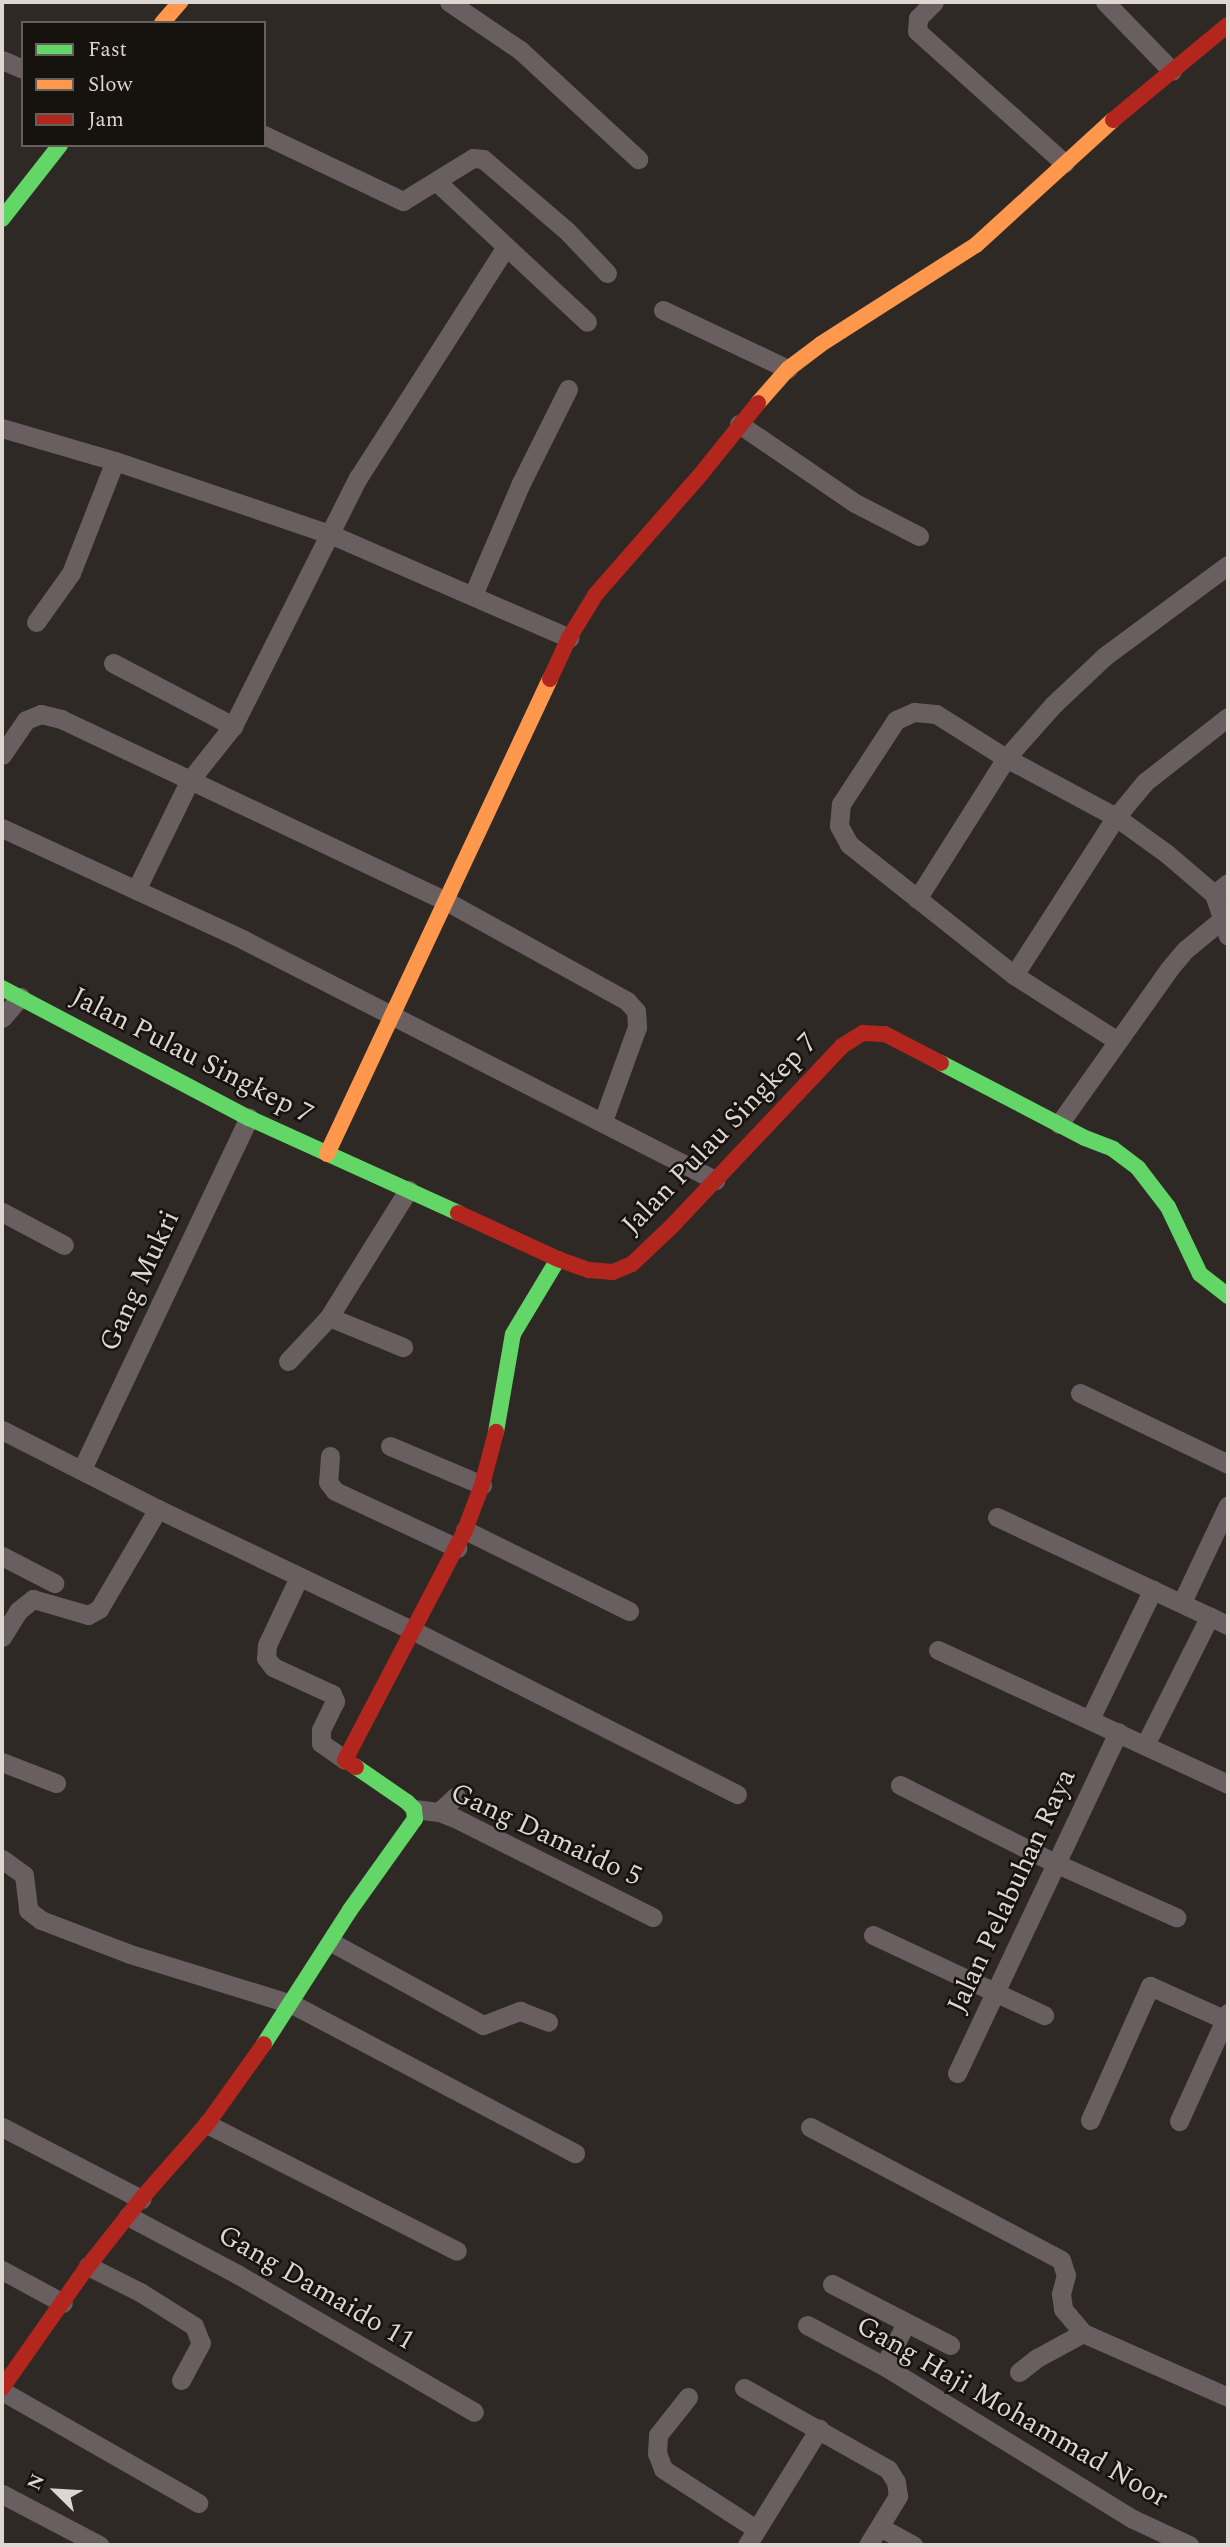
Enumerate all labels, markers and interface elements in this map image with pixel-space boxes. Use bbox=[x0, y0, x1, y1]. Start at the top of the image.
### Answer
legend bbox=[21, 21, 266, 147]
text: Fast bbox=[88, 34, 127, 66]
text: Slow bbox=[88, 69, 132, 101]
text: Jam bbox=[88, 104, 124, 136]
street label: Jalan Pulau Singkep 7 bbox=[65, 980, 319, 1132]
street label: Jalan Pulau Singkep 7 bbox=[615, 1026, 825, 1242]
street label: Gang Mukri bbox=[93, 1205, 187, 1357]
street label: Jalan Pelabuhan Raya bbox=[941, 1764, 1083, 2018]
street label: Gang Damaido 5 bbox=[445, 1776, 647, 1894]
street label: Gang Damaido 11 bbox=[212, 2218, 420, 2358]
street label: Gang Haji Mohammad Noor bbox=[850, 2309, 1174, 2515]
north arrow bbox=[21, 2456, 91, 2526]
text: N bbox=[20, 2469, 53, 2495]

